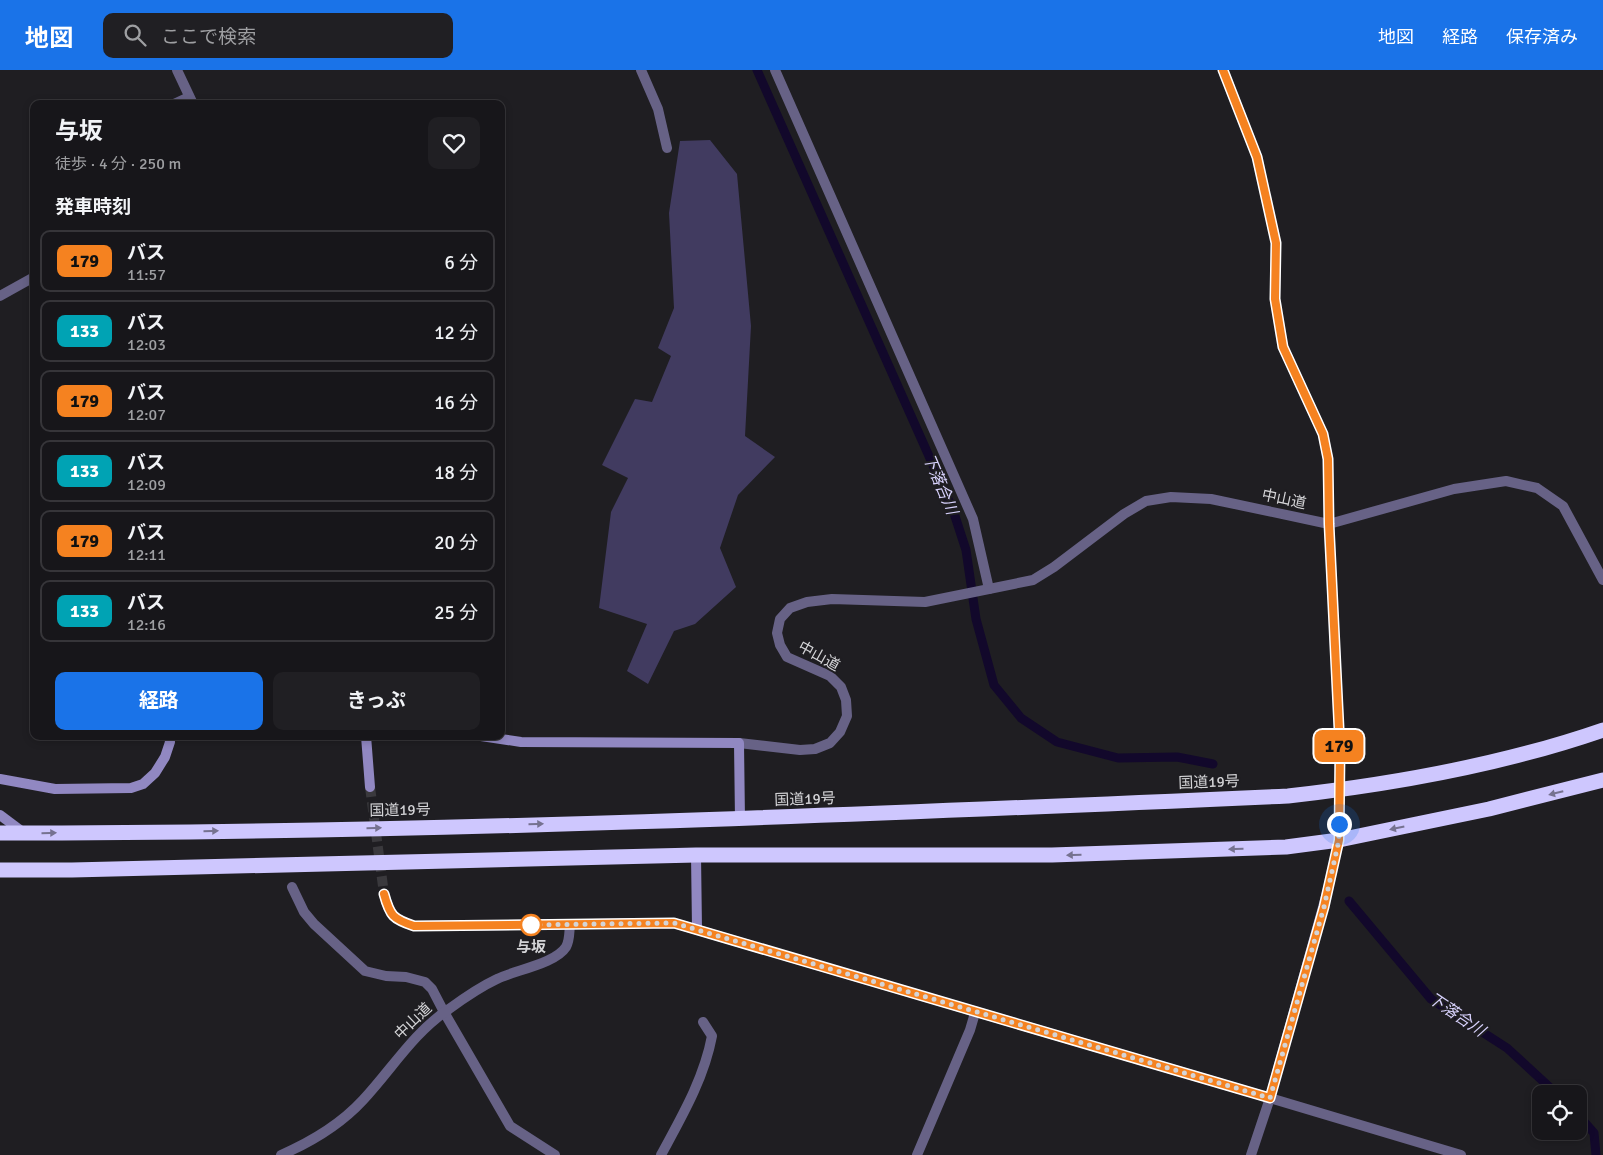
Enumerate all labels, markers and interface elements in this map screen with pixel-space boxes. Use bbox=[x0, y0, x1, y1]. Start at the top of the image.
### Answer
search box bbox=[103, 13, 453, 58]
icon: search bbox=[121, 21, 149, 49]
text: 地図 bbox=[25, 23, 73, 53]
text: ここで検索 bbox=[161, 25, 256, 49]
text: 地図 bbox=[1378, 26, 1414, 48]
text: 経路 bbox=[1442, 26, 1478, 48]
text: 保存済み bbox=[1506, 26, 1578, 48]
text: 与坂 bbox=[55, 116, 103, 146]
button: heart bbox=[428, 117, 480, 169]
text: 徒歩 · 4 分 · 250 m bbox=[55, 154, 181, 174]
text: 発車時刻 bbox=[55, 195, 131, 219]
text: バス bbox=[127, 241, 165, 265]
text: 179 bbox=[70, 250, 99, 272]
text: 6 分 bbox=[445, 251, 478, 275]
text: 11:57 bbox=[127, 265, 166, 285]
text: バス bbox=[127, 311, 165, 335]
text: 133 bbox=[70, 320, 99, 342]
text: 12 分 bbox=[434, 321, 478, 345]
text: 12:03 bbox=[127, 335, 166, 355]
text: バス bbox=[127, 381, 165, 405]
text: 179 bbox=[70, 390, 99, 412]
text: 16 分 bbox=[434, 391, 478, 415]
text: 12:07 bbox=[127, 405, 166, 425]
text: バス bbox=[127, 451, 165, 475]
water label: 下落合川 bbox=[918, 451, 963, 520]
text: 133 bbox=[70, 460, 99, 482]
text: 18 分 bbox=[434, 461, 478, 485]
text: 12:09 bbox=[127, 475, 166, 495]
street label: 中山道 bbox=[1260, 486, 1308, 512]
text: バス bbox=[127, 521, 165, 545]
text: 179 bbox=[70, 530, 99, 552]
text: 20 分 bbox=[434, 531, 478, 555]
text: 12:11 bbox=[127, 545, 166, 565]
text: バス bbox=[127, 591, 165, 615]
text: 133 bbox=[70, 600, 99, 622]
text: 25 分 bbox=[434, 601, 478, 625]
text: 12:16 bbox=[127, 615, 166, 635]
street label: 中山道 bbox=[795, 637, 843, 675]
button: 経路 bbox=[55, 672, 263, 730]
button: きっぷ bbox=[273, 672, 480, 730]
line badge: 179 bbox=[1310, 730, 1368, 762]
text: 179 bbox=[1324, 735, 1354, 757]
street label: 国道19号 bbox=[1178, 772, 1240, 792]
street label: 国道19号 bbox=[774, 789, 836, 809]
one-way arrow bbox=[1548, 789, 1563, 797]
street label: 国道19号 bbox=[369, 800, 431, 820]
your location bbox=[1327, 812, 1352, 837]
one-way arrow bbox=[528, 820, 544, 828]
one-way arrow bbox=[366, 824, 382, 832]
one-way arrow bbox=[1390, 824, 1405, 832]
one-way arrow bbox=[203, 826, 219, 834]
one-way arrow bbox=[41, 829, 57, 837]
one-way arrow bbox=[1228, 845, 1244, 853]
one-way arrow bbox=[1066, 851, 1082, 859]
marker: 与坂 bbox=[520, 914, 542, 936]
place label: 与坂 bbox=[516, 938, 546, 956]
water label: 下落合川 bbox=[1424, 989, 1490, 1042]
street label: 中山道 bbox=[391, 999, 435, 1043]
map controls bbox=[1532, 1085, 1587, 1140]
button: locate bbox=[1532, 1085, 1587, 1140]

